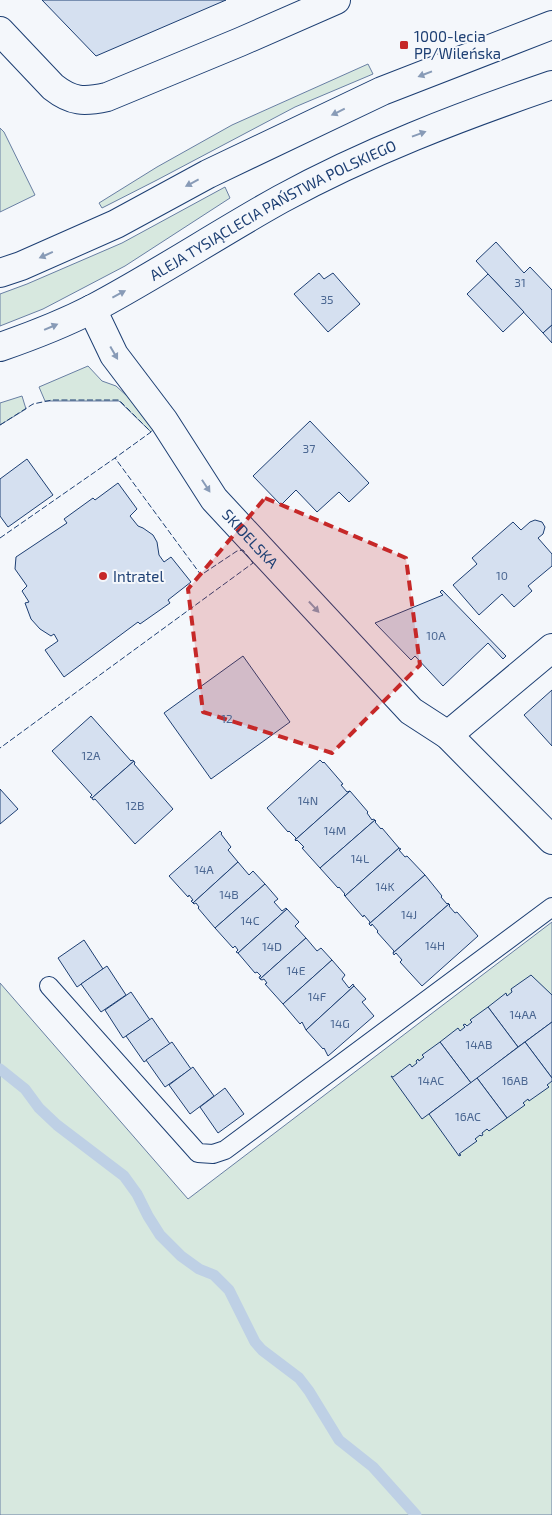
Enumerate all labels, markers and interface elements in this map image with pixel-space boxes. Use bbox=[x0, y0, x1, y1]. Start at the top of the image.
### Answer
place label: 1000-lecia PP/Wileńska bbox=[414, 27, 501, 62]
marker: 1000-lecia PP/Wileńska bbox=[398, 39, 410, 51]
one-way arrow bbox=[417, 70, 432, 78]
one-way arrow bbox=[331, 108, 345, 116]
one-way arrow bbox=[411, 130, 426, 137]
street label: ALEJA TYSIĄCLECIA PAŃSTWA POLSKIEGO bbox=[146, 136, 399, 284]
one-way arrow bbox=[184, 179, 199, 187]
one-way arrow bbox=[39, 251, 53, 259]
house number: 31 bbox=[514, 275, 526, 289]
one-way arrow bbox=[112, 290, 126, 299]
house number: 35 bbox=[320, 292, 334, 306]
one-way arrow bbox=[44, 323, 59, 331]
one-way arrow bbox=[109, 346, 118, 359]
house number: 37 bbox=[303, 441, 315, 455]
one-way arrow bbox=[201, 480, 210, 493]
street label: SKIDELSKA bbox=[219, 505, 283, 572]
place label: Intratel bbox=[113, 567, 164, 585]
house number: 10 bbox=[496, 568, 508, 582]
marker: Intratel bbox=[97, 570, 109, 582]
one-way arrow bbox=[308, 601, 320, 613]
house number: 10A bbox=[426, 628, 446, 642]
house number: 12 bbox=[221, 711, 233, 725]
house number: 12A bbox=[82, 748, 101, 762]
house number: 14N bbox=[298, 793, 318, 807]
house number: 12B bbox=[126, 798, 144, 812]
house number: 14M bbox=[324, 823, 346, 837]
house number: 14L bbox=[351, 851, 369, 865]
house number: 14A bbox=[194, 862, 214, 876]
house number: 14K bbox=[375, 879, 395, 893]
house number: 14B bbox=[219, 887, 239, 901]
house number: 14J bbox=[401, 907, 417, 921]
house number: 14C bbox=[241, 913, 260, 927]
house number: 14H bbox=[425, 938, 445, 952]
house number: 14D bbox=[262, 939, 282, 953]
house number: 14E bbox=[287, 963, 306, 977]
house number: 14F bbox=[308, 989, 327, 1003]
house number: 14AA bbox=[509, 1007, 537, 1021]
house number: 14G bbox=[330, 1016, 350, 1030]
house number: 14AB bbox=[465, 1037, 493, 1051]
house number: 14AC bbox=[418, 1073, 444, 1087]
house number: 16AB bbox=[502, 1073, 528, 1087]
house number: 16AC bbox=[455, 1109, 481, 1123]

